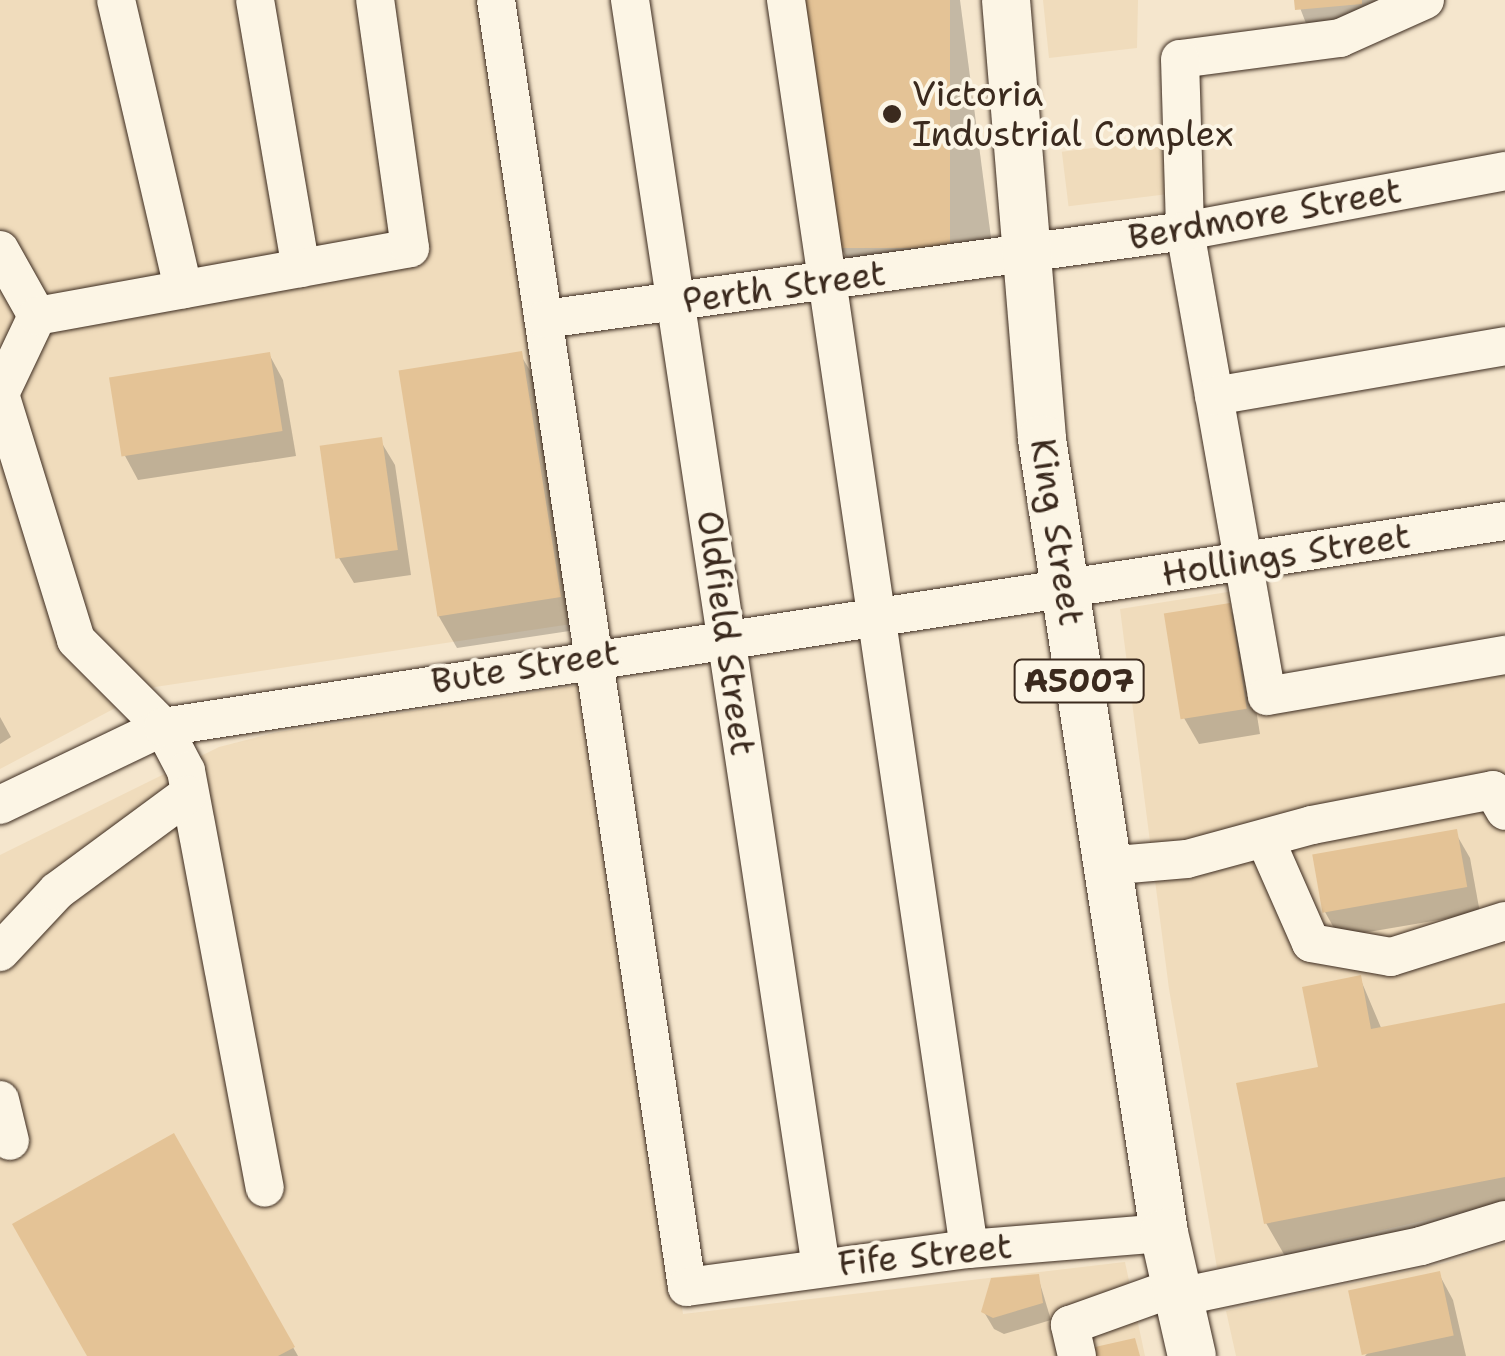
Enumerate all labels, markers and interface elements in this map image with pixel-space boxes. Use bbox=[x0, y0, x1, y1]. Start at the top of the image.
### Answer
place label: Victoria Industrial Complex bbox=[912, 73, 1233, 155]
marker: Victoria Industrial Complex bbox=[881, 103, 903, 125]
street label: Berdmore Street bbox=[1125, 169, 1405, 259]
street label: Perth Street bbox=[680, 252, 888, 322]
street label: King Street bbox=[1021, 435, 1093, 629]
street label: Oldfield Street bbox=[688, 508, 764, 758]
street label: Hollings Street bbox=[1159, 515, 1413, 595]
street label: Bute Street bbox=[428, 631, 622, 703]
road number: A5007 bbox=[1012, 654, 1146, 708]
street label: Fife Street bbox=[836, 1225, 1014, 1285]

